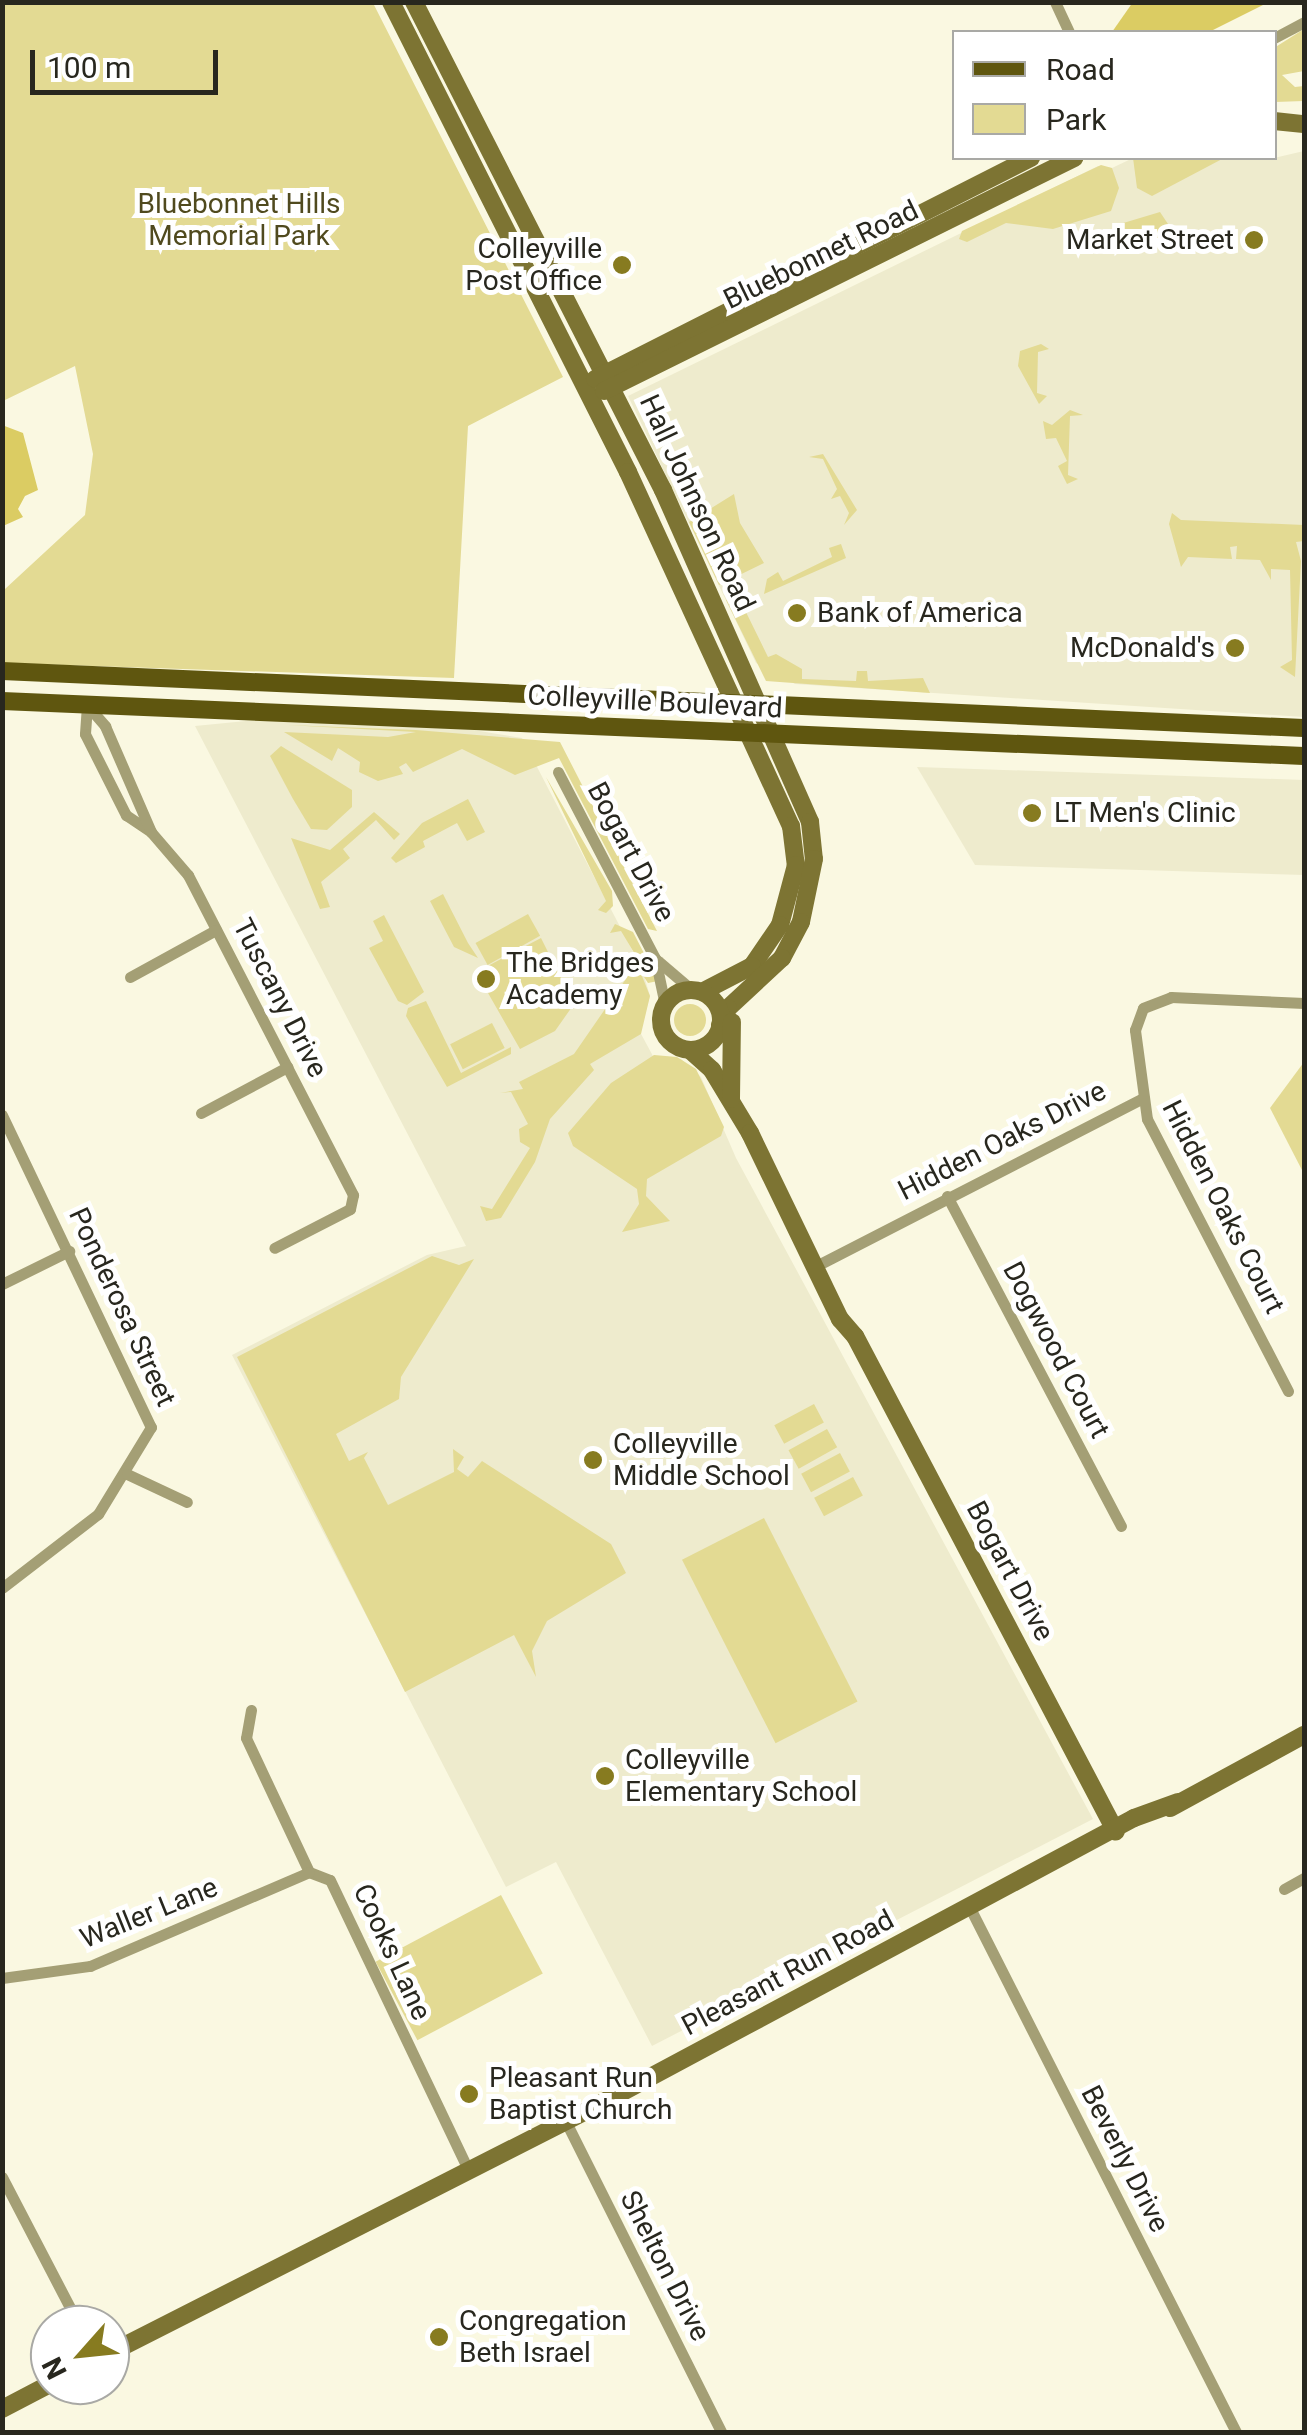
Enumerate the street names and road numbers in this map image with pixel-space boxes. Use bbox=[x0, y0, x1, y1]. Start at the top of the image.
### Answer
street label: Bluebonnet Road bbox=[718, 193, 924, 317]
street label: Hall Johnson Road bbox=[632, 389, 762, 617]
street label: Colleyville Boulevard bbox=[527, 679, 783, 725]
street label: Bogart Drive bbox=[580, 776, 682, 928]
street label: Tuscany Drive bbox=[226, 913, 334, 1083]
street label: Hidden Oaks Drive bbox=[893, 1074, 1111, 1208]
street label: Hidden Oaks Court bbox=[1155, 1095, 1291, 1319]
street label: Ponderosa Street bbox=[61, 1202, 183, 1412]
street label: Dogwood Court bbox=[995, 1256, 1117, 1444]
street label: Bogart Drive bbox=[959, 1495, 1061, 1647]
street label: Waller Lane bbox=[75, 1870, 223, 1956]
street label: Cooks Lane bbox=[346, 1879, 438, 2025]
street label: Pleasant Run Road bbox=[676, 1903, 900, 2043]
street label: Beverly Drive bbox=[1074, 2080, 1176, 2238]
street label: Shelton Drive bbox=[613, 2185, 717, 2347]

